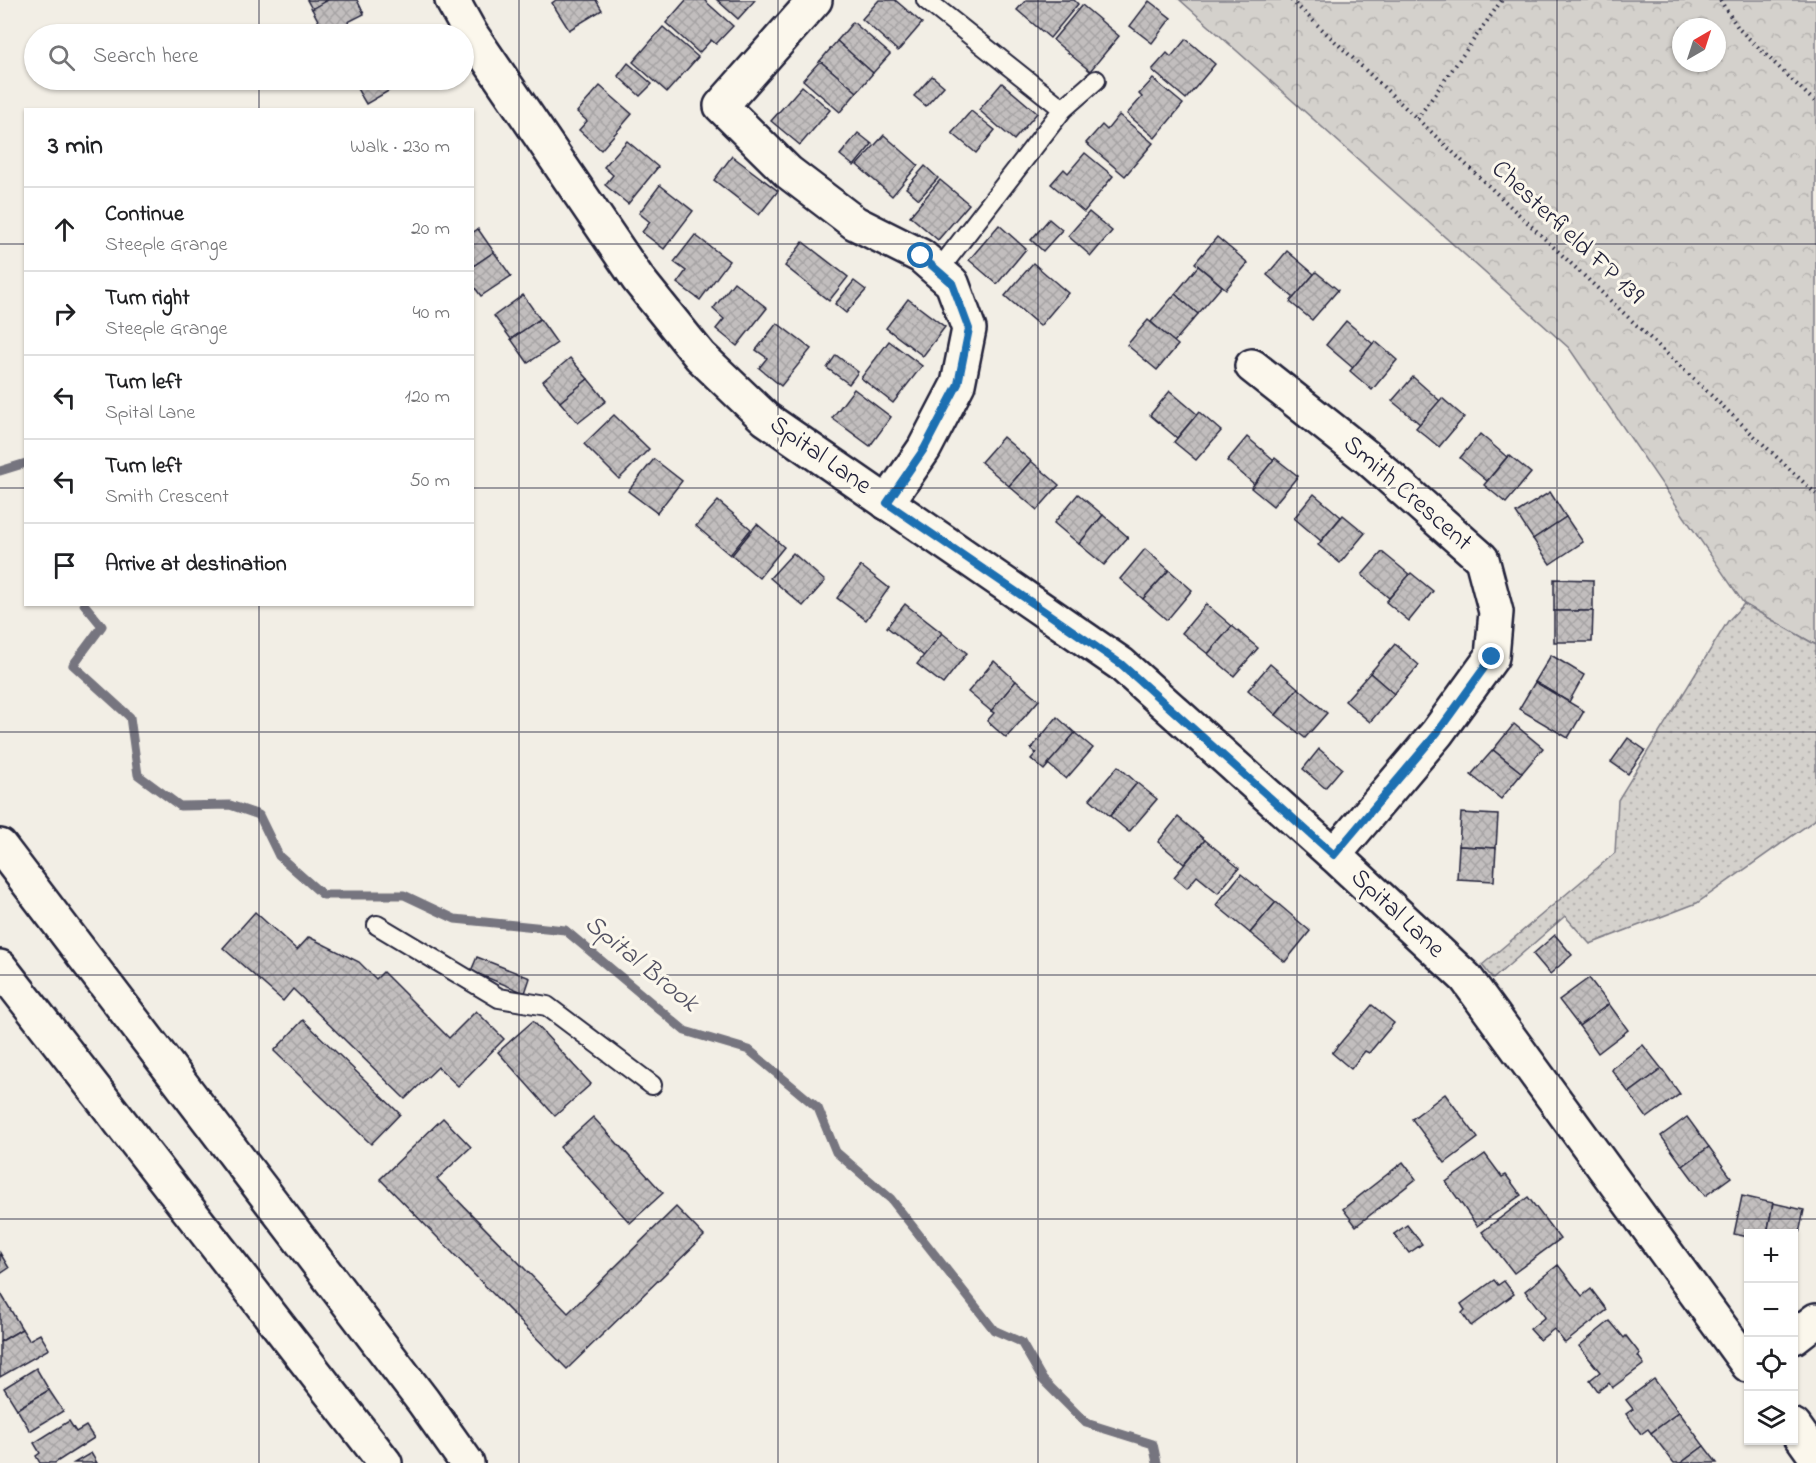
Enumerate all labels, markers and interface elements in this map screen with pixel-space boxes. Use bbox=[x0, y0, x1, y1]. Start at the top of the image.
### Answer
north arrow bbox=[1672, 18, 1726, 72]
search box bbox=[24, 24, 474, 90]
icon: search bbox=[45, 41, 78, 74]
text: Search here bbox=[93, 41, 198, 73]
text: 3 min bbox=[48, 128, 103, 166]
text: Walk · 230 m bbox=[350, 133, 450, 162]
street label: Chesterfield FP 139 bbox=[1482, 152, 1652, 314]
text: Continue bbox=[105, 199, 184, 231]
icon: ahead bbox=[48, 213, 81, 246]
text: 20 m bbox=[411, 215, 450, 244]
text: Steeple Grange bbox=[105, 231, 227, 260]
route start bbox=[907, 242, 933, 268]
text: Turn right bbox=[105, 283, 190, 315]
icon: right bbox=[48, 297, 81, 330]
text: 40 m bbox=[413, 299, 450, 328]
text: Steeple Grange bbox=[105, 315, 227, 344]
text: Turn left bbox=[105, 367, 182, 399]
icon: left bbox=[48, 381, 81, 414]
text: 120 m bbox=[405, 383, 450, 412]
text: Spital Lane bbox=[105, 399, 195, 428]
street label: Spital Lane bbox=[761, 407, 879, 505]
street label: Smith Crescent bbox=[1334, 427, 1480, 561]
text: Turn left bbox=[105, 451, 182, 483]
icon: left bbox=[48, 465, 81, 498]
text: 50 m bbox=[409, 467, 450, 496]
text: Smith Crescent bbox=[105, 483, 229, 512]
icon: arrive bbox=[48, 549, 81, 582]
text: Arrive at destination bbox=[105, 549, 287, 581]
route end bbox=[1478, 643, 1504, 669]
street label: Spital Lane bbox=[1341, 860, 1453, 968]
water label: Spital Brook bbox=[575, 906, 708, 1023]
map controls bbox=[1744, 1229, 1798, 1445]
button: + bbox=[1744, 1229, 1798, 1283]
button: − bbox=[1744, 1283, 1798, 1337]
button: locate bbox=[1744, 1337, 1798, 1391]
button: layers bbox=[1744, 1391, 1798, 1445]

